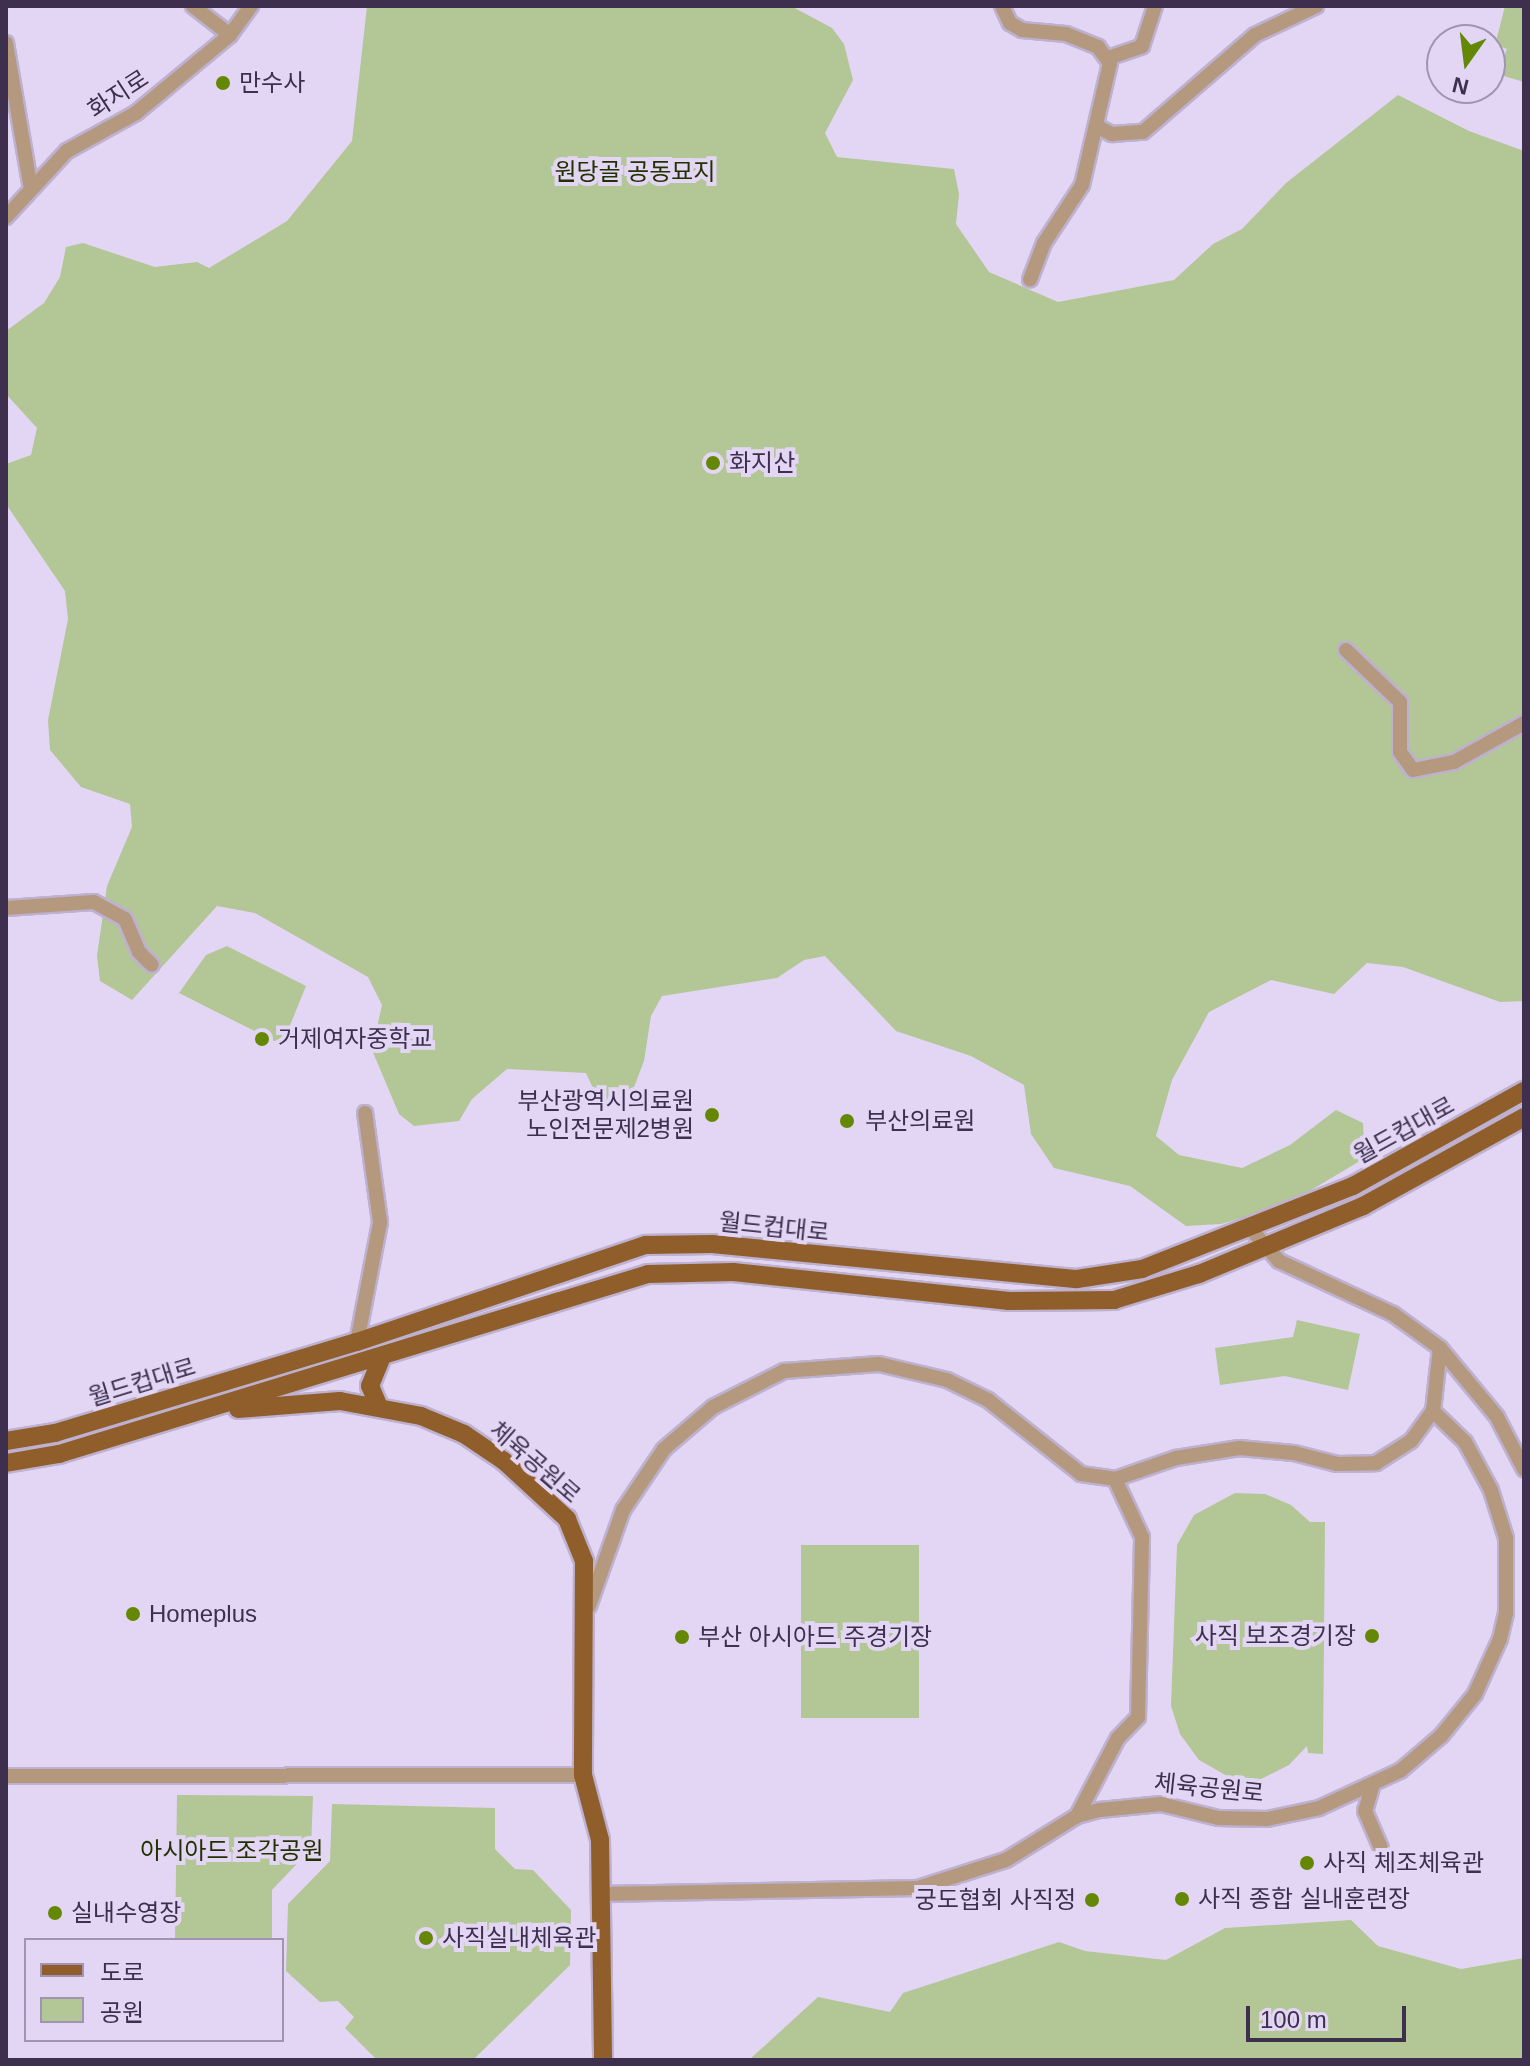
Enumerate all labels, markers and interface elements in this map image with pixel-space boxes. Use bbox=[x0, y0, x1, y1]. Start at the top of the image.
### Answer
north arrow bbox=[1426, 24, 1506, 104]
street label: 화지로 bbox=[82, 64, 154, 124]
place label: 만수사 bbox=[239, 69, 305, 97]
text: N bbox=[1450, 72, 1471, 100]
marker: 만수사 bbox=[214, 74, 232, 92]
park label: 원당골 공동묘지 bbox=[554, 158, 716, 186]
place label: 화지산 bbox=[729, 449, 795, 477]
marker: 화지산 bbox=[704, 454, 722, 472]
place label: 거제여자중학교 bbox=[278, 1025, 433, 1053]
marker: 거제여자중학교 bbox=[253, 1030, 271, 1048]
place label: 부산광역시의료원 노인전문제2병원 bbox=[517, 1087, 694, 1143]
street label: 월드컵대로 bbox=[1349, 1091, 1459, 1169]
marker: 부산광역시의료원 노인전문제2병원 bbox=[701, 1104, 723, 1126]
place label: 부산의료원 bbox=[865, 1107, 975, 1135]
marker: 부산의료원 bbox=[836, 1110, 858, 1132]
street label: 월드컵대로 bbox=[718, 1207, 830, 1247]
street label: 월드컵대로 bbox=[85, 1352, 199, 1412]
street label: 체육공원로 bbox=[484, 1415, 586, 1509]
place label: Homeplus bbox=[149, 1600, 257, 1628]
marker: Homeplus bbox=[124, 1605, 142, 1623]
place label: 사직 보조경기장 bbox=[1195, 1622, 1356, 1650]
place label: 부산 아시아드 주경기장 bbox=[698, 1623, 932, 1651]
marker: 사직 보조경기장 bbox=[1363, 1627, 1381, 1645]
marker: 부산 아시아드 주경기장 bbox=[673, 1628, 691, 1646]
street label: 체육공원로 bbox=[1153, 1768, 1265, 1808]
park label: 아시아드 조각공원 bbox=[140, 1837, 324, 1865]
place label: 사직 체조체육관 bbox=[1323, 1849, 1484, 1877]
marker: 사직 체조체육관 bbox=[1298, 1854, 1316, 1872]
place label: 사직 종합 실내훈련장 bbox=[1198, 1885, 1410, 1913]
place label: 궁도협회 사직정 bbox=[915, 1886, 1076, 1914]
marker: 사직 종합 실내훈련장 bbox=[1173, 1890, 1191, 1908]
marker: 궁도협회 사직정 bbox=[1083, 1891, 1101, 1909]
place label: 실내수영장 bbox=[71, 1899, 181, 1927]
marker: 실내수영장 bbox=[46, 1904, 64, 1922]
place label: 사직실내체육관 bbox=[442, 1924, 597, 1952]
marker: 사직실내체육관 bbox=[417, 1929, 435, 1947]
legend bbox=[24, 1938, 284, 2042]
text: 도로 bbox=[100, 1959, 144, 1986]
scale bar bbox=[1250, 1990, 1410, 2040]
text: 공원 bbox=[100, 1999, 144, 2026]
text: 100 m bbox=[1260, 2006, 1327, 2033]

